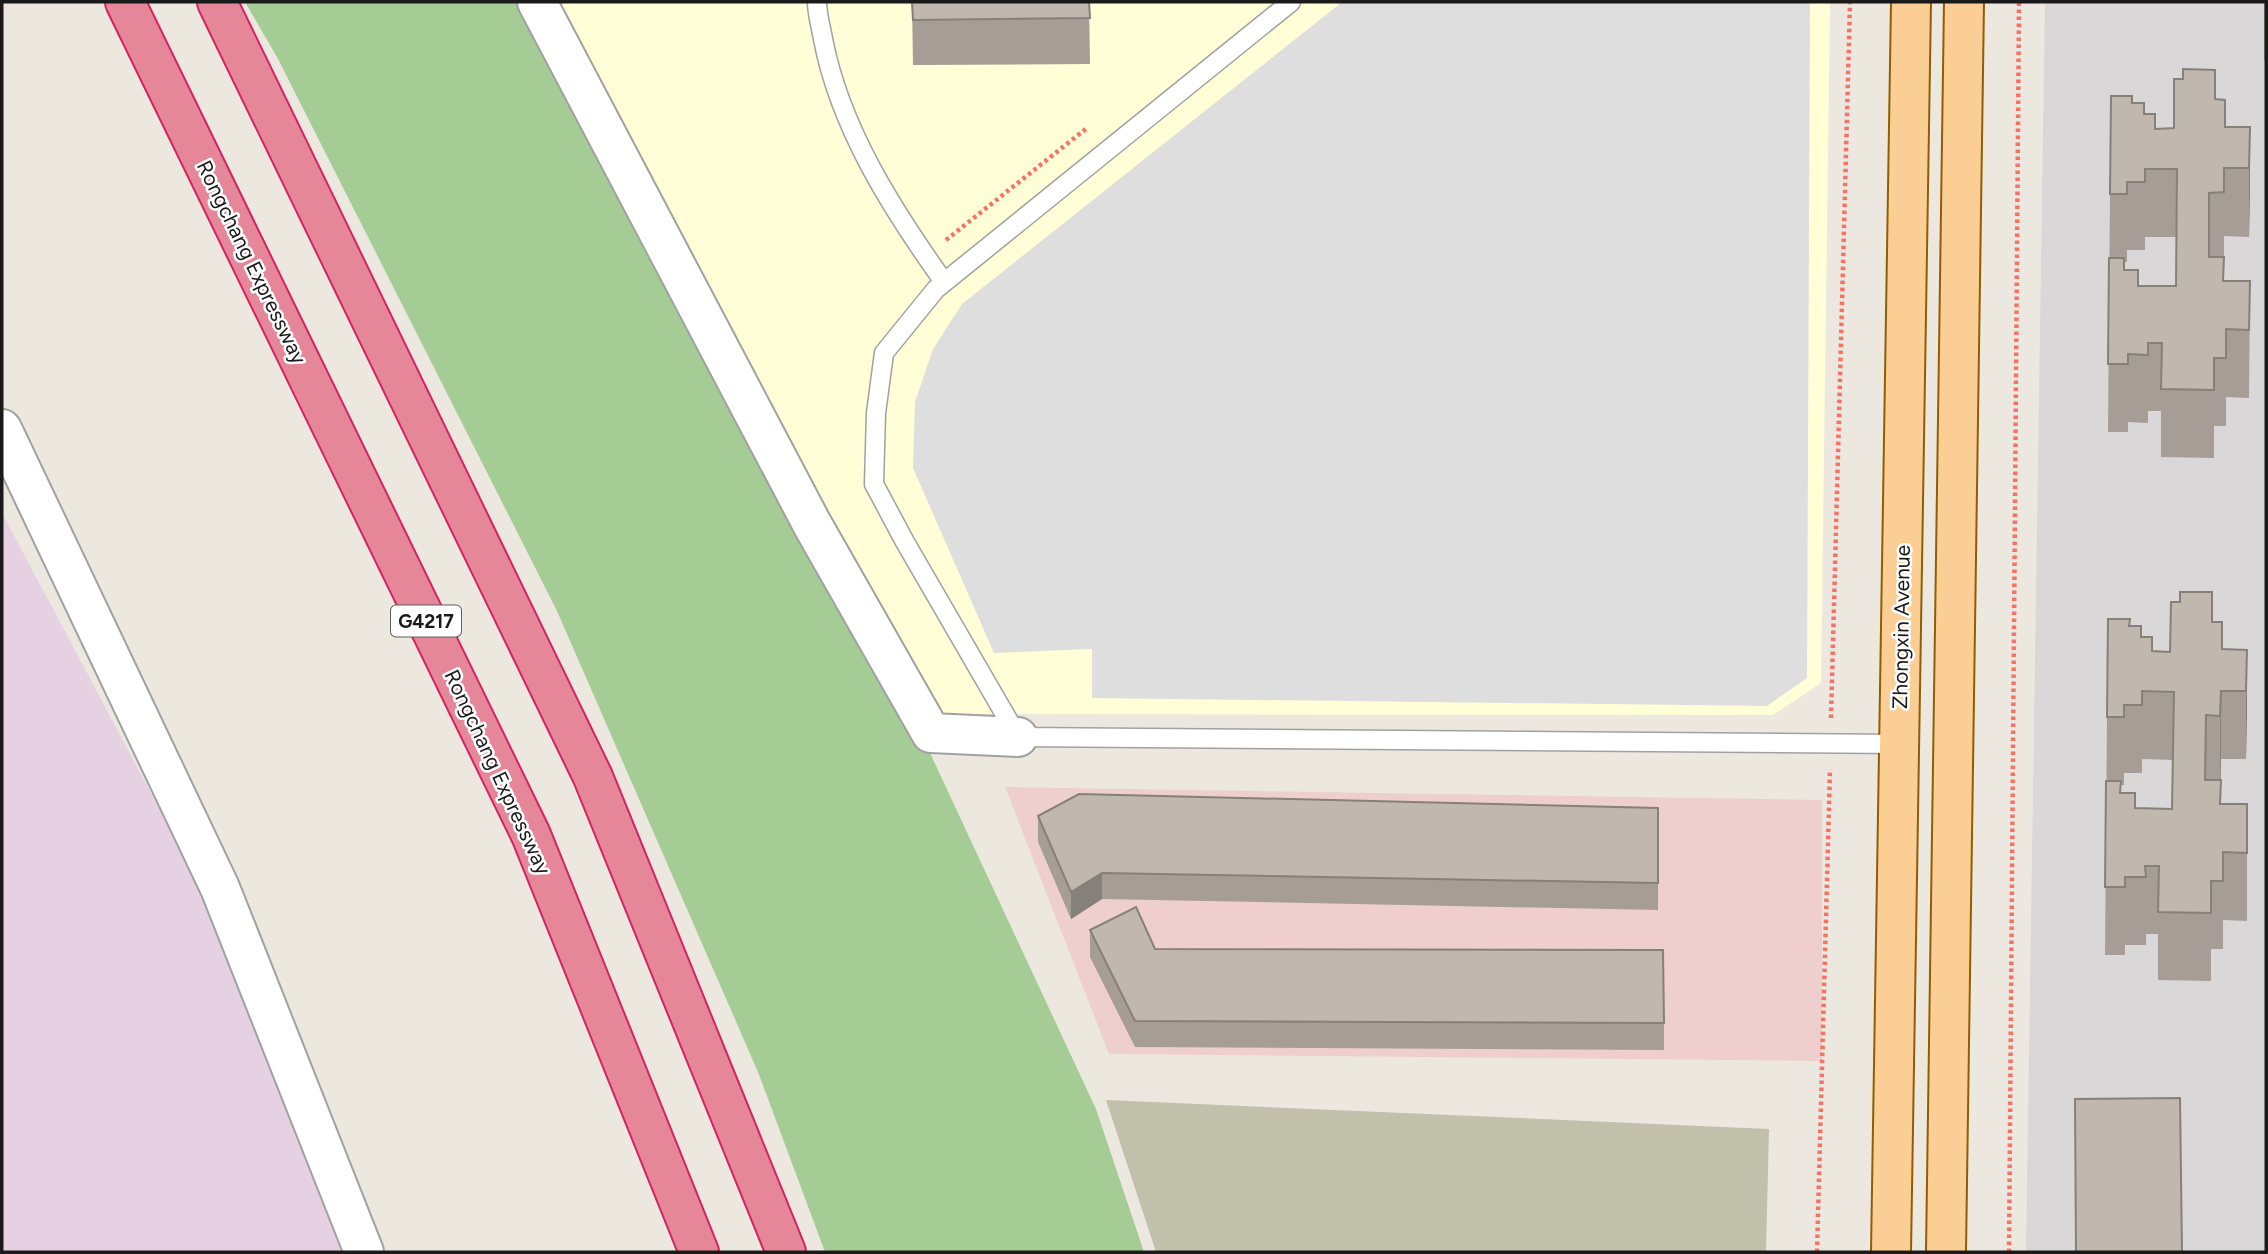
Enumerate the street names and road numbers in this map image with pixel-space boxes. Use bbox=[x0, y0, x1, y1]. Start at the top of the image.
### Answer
street label: Rongchang Expressway bbox=[192, 156, 312, 368]
street label: Zhongxin Avenue bbox=[1887, 545, 1915, 709]
road number: G4217 bbox=[391, 606, 461, 636]
street label: Rongchang Expressway bbox=[440, 666, 556, 878]

